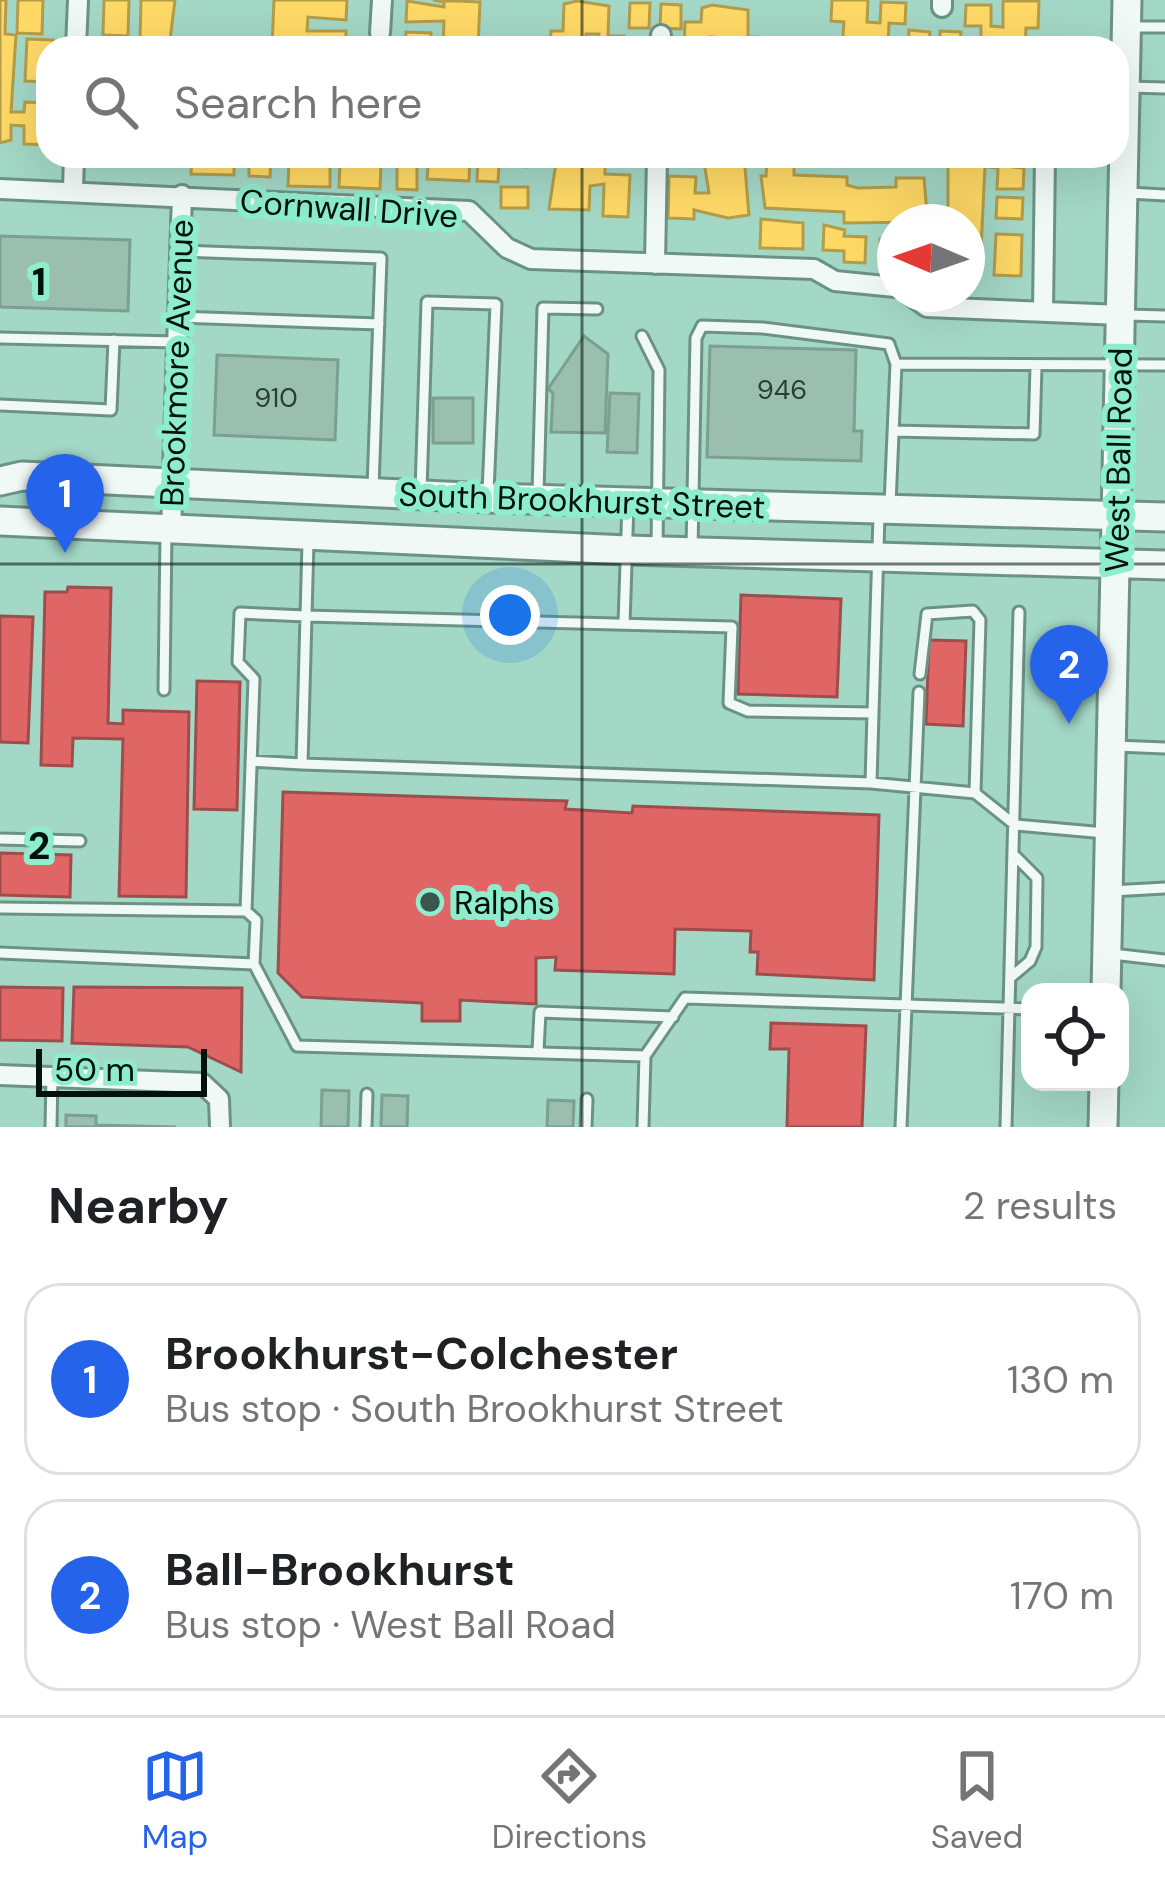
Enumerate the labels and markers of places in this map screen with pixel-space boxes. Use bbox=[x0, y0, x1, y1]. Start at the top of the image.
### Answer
pin: 1 bbox=[26, 454, 104, 553]
pin: 2 bbox=[1030, 625, 1108, 724]
place label: Ralphs bbox=[454, 881, 555, 924]
marker: Ralphs bbox=[417, 889, 443, 915]

